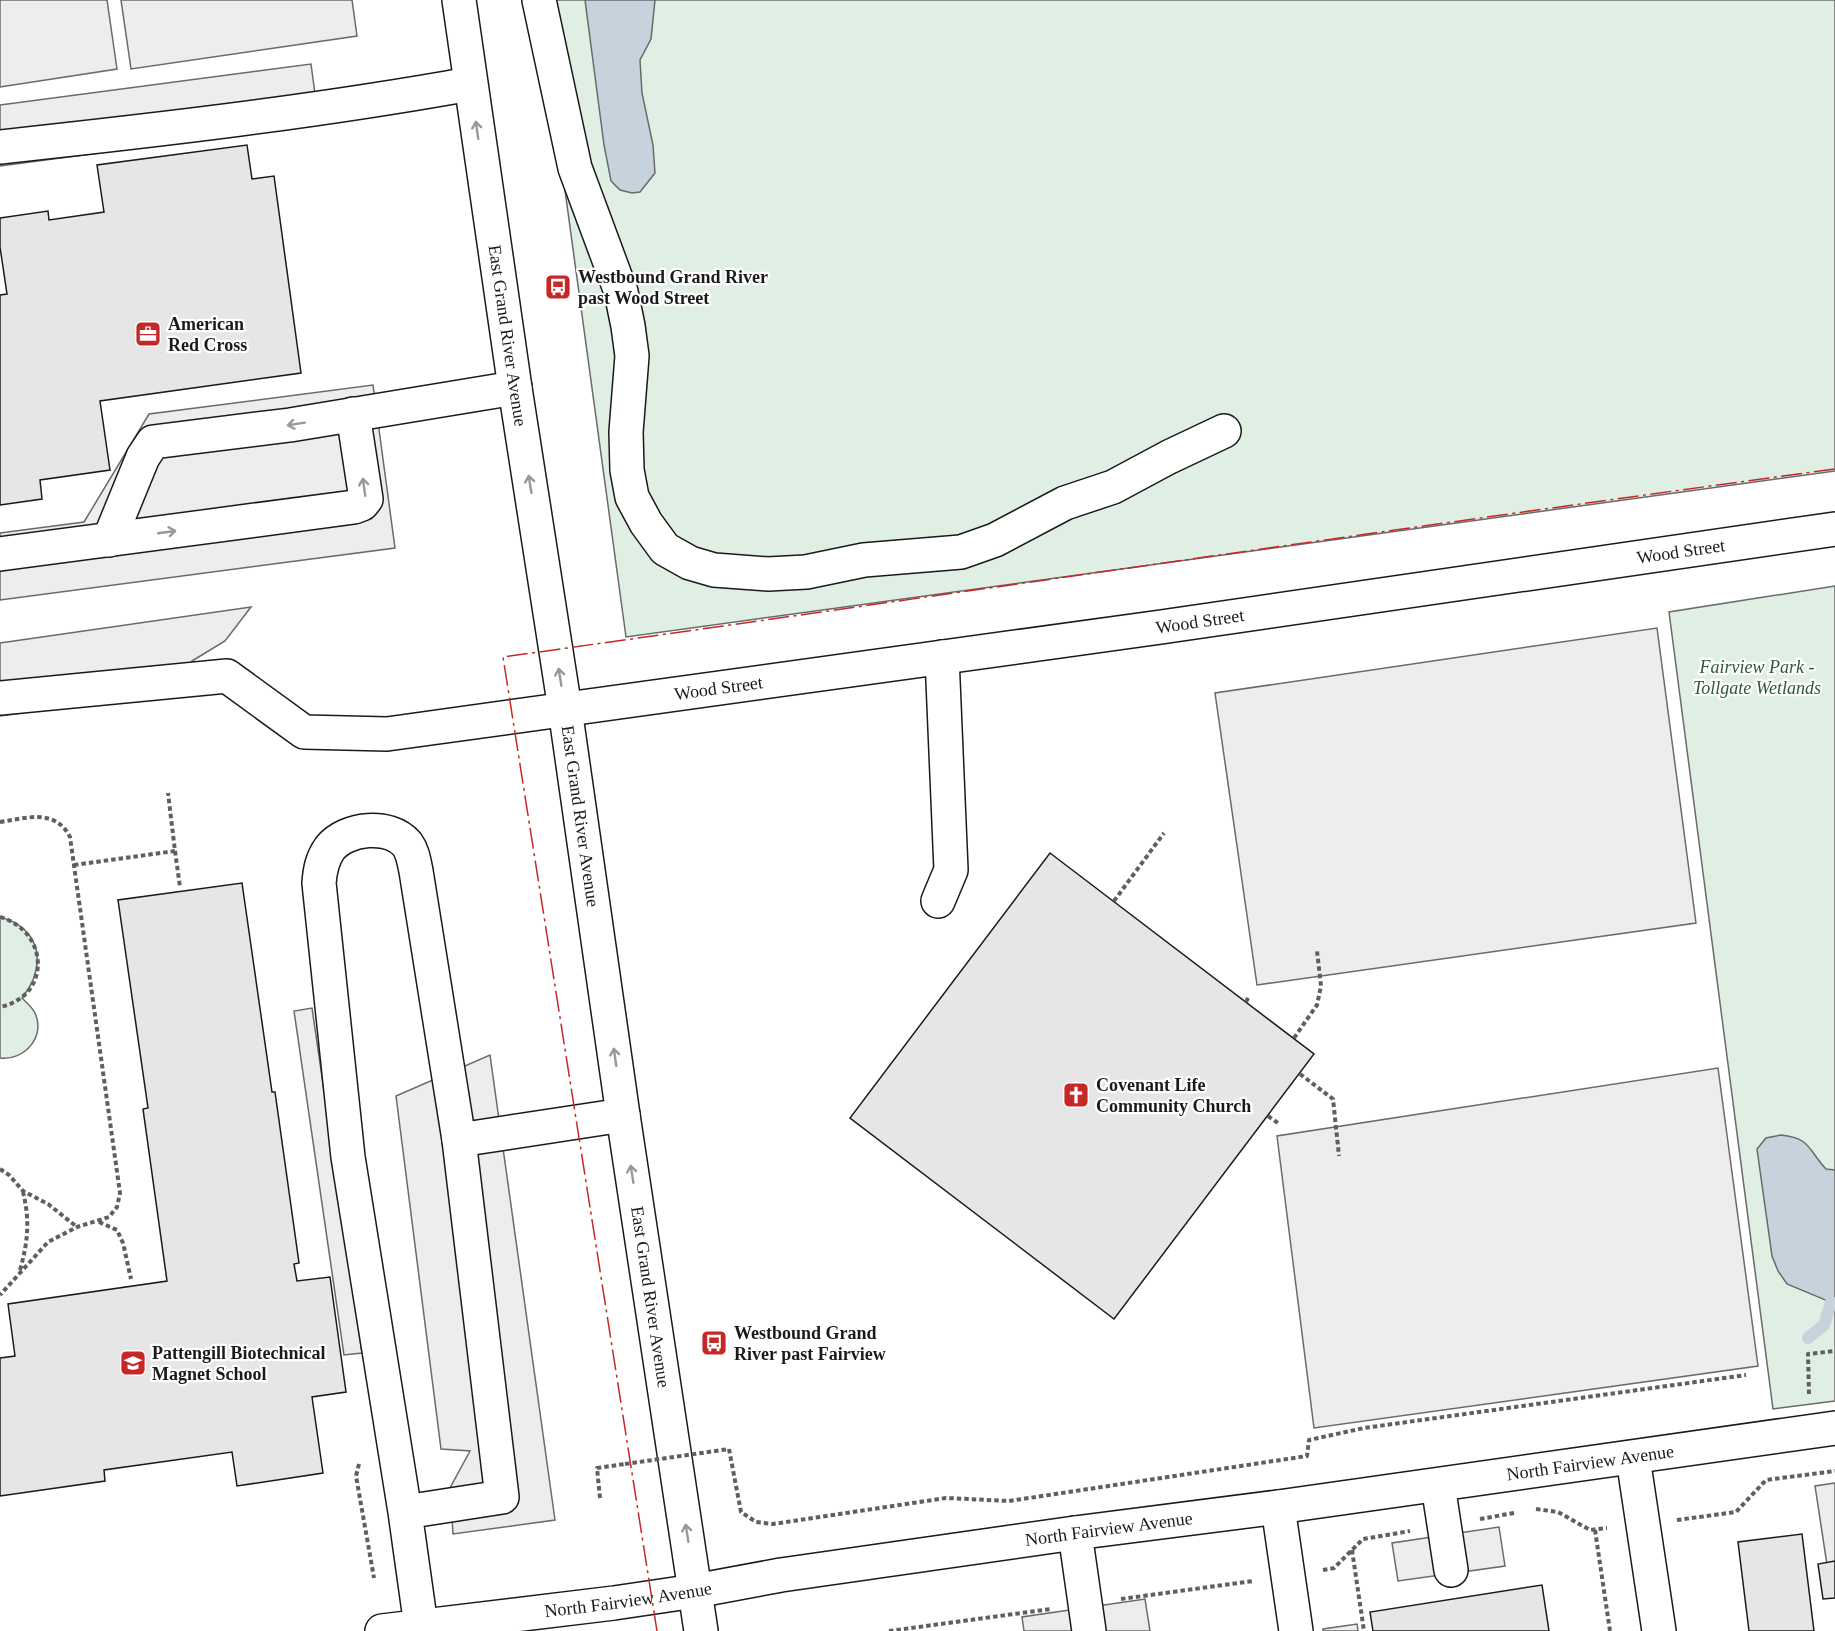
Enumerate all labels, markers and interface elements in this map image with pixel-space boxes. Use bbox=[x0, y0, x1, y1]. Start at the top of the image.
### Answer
one-way arrow bbox=[471, 121, 482, 140]
street label: East Grand River Avenue bbox=[484, 243, 531, 428]
place label: Westbound Grand River past Wood Street bbox=[578, 267, 768, 308]
bus stop icon: Westbound Grand River past Wood Street bbox=[543, 272, 573, 302]
place label: American Red Cross bbox=[168, 314, 247, 355]
office icon: American Red Cross bbox=[133, 319, 163, 349]
one-way arrow bbox=[286, 418, 306, 429]
one-way arrow bbox=[524, 475, 535, 495]
one-way arrow bbox=[358, 478, 369, 497]
one-way arrow bbox=[156, 527, 176, 538]
street label: Wood Street bbox=[1635, 535, 1726, 568]
street label: Wood Street bbox=[1154, 605, 1245, 638]
park label: Fairview Park - Tollgate Wetlands bbox=[1693, 657, 1821, 698]
one-way arrow bbox=[554, 667, 565, 687]
street label: Wood Street bbox=[673, 672, 764, 704]
street label: East Grand River Avenue bbox=[557, 724, 603, 908]
one-way arrow bbox=[609, 1047, 620, 1067]
place label: Covenant Life Community Church bbox=[1096, 1075, 1251, 1116]
church icon: Covenant Life Community Church bbox=[1061, 1080, 1091, 1110]
one-way arrow bbox=[627, 1165, 638, 1185]
street label: East Grand River Avenue bbox=[627, 1205, 674, 1389]
place label: Westbound Grand River past Fairview bbox=[734, 1323, 886, 1364]
bus stop icon: Westbound Grand River past Fairview bbox=[699, 1328, 729, 1358]
place label: Pattengill Biotechnical Magnet School bbox=[152, 1343, 325, 1384]
school or university icon: Pattengill Biotechnical Magnet School bbox=[118, 1348, 148, 1378]
street label: North Fairview Avenue bbox=[1505, 1441, 1675, 1484]
street label: North Fairview Avenue bbox=[1024, 1508, 1194, 1550]
one-way arrow bbox=[681, 1524, 692, 1544]
street label: North Fairview Avenue bbox=[543, 1578, 713, 1621]

